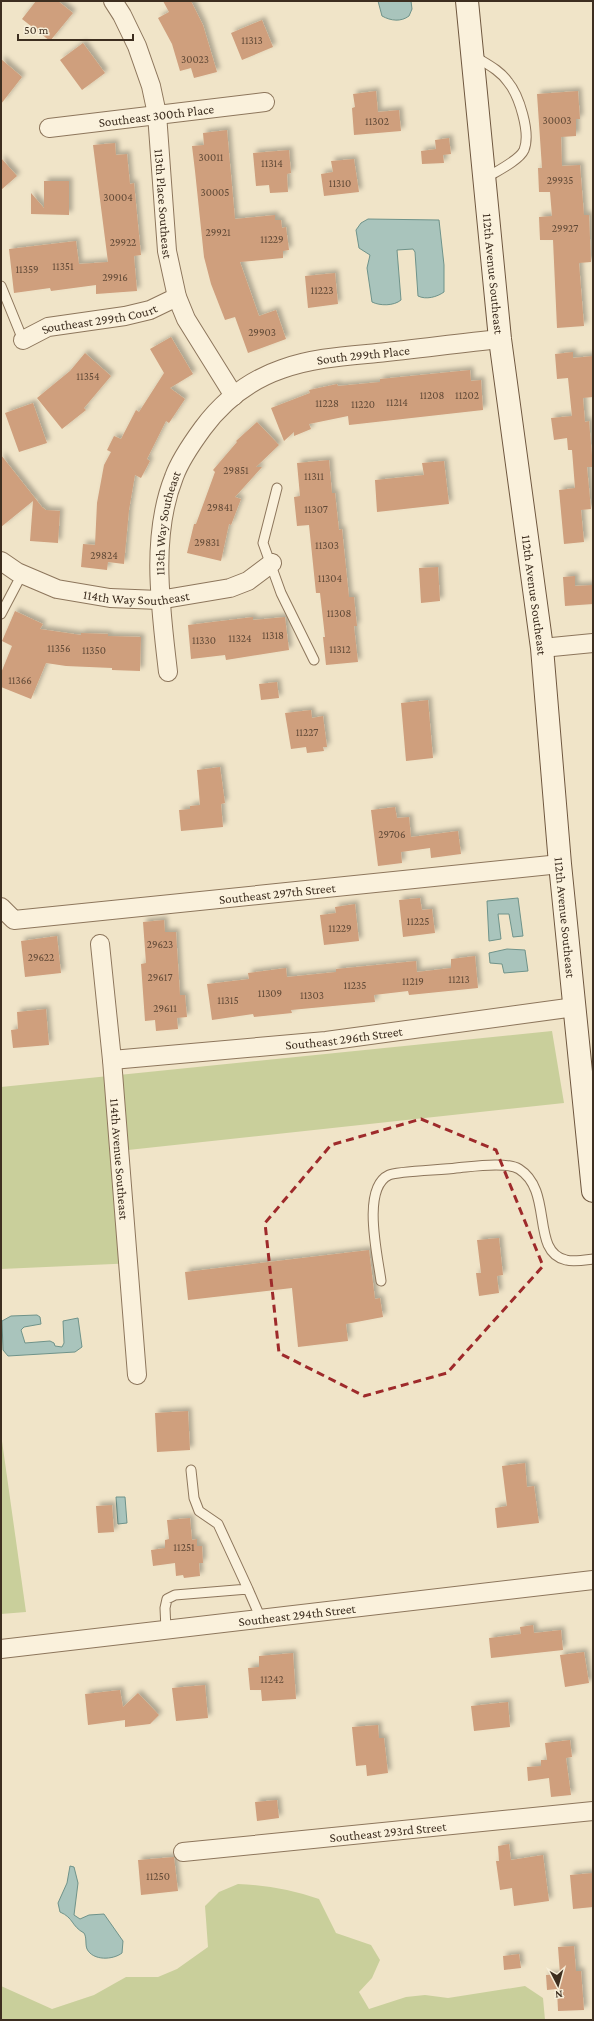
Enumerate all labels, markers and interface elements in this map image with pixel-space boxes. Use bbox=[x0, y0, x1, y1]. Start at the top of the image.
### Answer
scale bar bbox=[18, 16, 133, 42]
text: 50 m bbox=[24, 23, 49, 37]
house number: 11313 bbox=[241, 34, 263, 46]
house number: 30023 bbox=[181, 53, 209, 65]
street label: Southeast 300th Place bbox=[98, 101, 215, 130]
house number: 30003 bbox=[543, 114, 572, 126]
house number: 11302 bbox=[365, 115, 389, 127]
street label: 113th Place Southeast bbox=[152, 148, 176, 261]
house number: 30011 bbox=[199, 151, 224, 163]
house number: 11314 bbox=[261, 157, 283, 169]
house number: 29935 bbox=[547, 174, 573, 186]
house number: 11310 bbox=[329, 177, 351, 189]
house number: 30005 bbox=[200, 186, 230, 198]
house number: 30004 bbox=[103, 191, 133, 203]
street label: 112th Avenue Southeast bbox=[480, 213, 507, 336]
house number: 29927 bbox=[552, 222, 578, 234]
house number: 29921 bbox=[205, 226, 231, 238]
house number: 11229 bbox=[260, 233, 284, 245]
house number: 29922 bbox=[110, 236, 136, 248]
house number: 11351 bbox=[52, 260, 74, 272]
house number: 11359 bbox=[15, 263, 39, 275]
house number: 29916 bbox=[102, 271, 128, 283]
house number: 11223 bbox=[311, 284, 333, 296]
street label: Southeast 299th Court bbox=[39, 300, 160, 337]
house number: 29903 bbox=[248, 326, 276, 338]
street label: South 299th Place bbox=[316, 342, 411, 368]
house number: 11354 bbox=[76, 370, 100, 382]
house number: 11208 bbox=[420, 389, 444, 401]
house number: 11202 bbox=[455, 389, 479, 401]
house number: 11214 bbox=[386, 396, 408, 408]
house number: 11228 bbox=[315, 397, 339, 409]
house number: 11220 bbox=[351, 398, 375, 410]
house number: 29851 bbox=[223, 464, 249, 476]
street label: 113th Way Southeast bbox=[152, 468, 184, 576]
house number: 11311 bbox=[304, 470, 324, 482]
house number: 29841 bbox=[207, 501, 233, 513]
house number: 11307 bbox=[304, 503, 328, 515]
street label: 112th Avenue Southeast bbox=[519, 534, 550, 657]
house number: 29831 bbox=[194, 536, 220, 548]
house number: 11303 bbox=[315, 539, 339, 551]
house number: 29824 bbox=[90, 549, 118, 561]
house number: 11304 bbox=[318, 572, 343, 584]
street label: 114th Way Southeast bbox=[82, 587, 191, 608]
house number: 11308 bbox=[327, 607, 351, 619]
house number: 11318 bbox=[262, 629, 284, 641]
house number: 11324 bbox=[228, 632, 252, 644]
house number: 11330 bbox=[192, 634, 216, 646]
house number: 11356 bbox=[47, 642, 71, 654]
house number: 11312 bbox=[329, 643, 351, 655]
house number: 11350 bbox=[82, 644, 106, 656]
house number: 11366 bbox=[8, 674, 32, 686]
house number: 11227 bbox=[296, 726, 318, 738]
house number: 29706 bbox=[378, 828, 406, 840]
street label: 112th Avenue Southeast bbox=[551, 857, 579, 979]
street label: Southeast 297th Street bbox=[218, 880, 337, 907]
house number: 11225 bbox=[407, 915, 429, 927]
house number: 11229 bbox=[328, 922, 352, 934]
house number: 29623 bbox=[147, 938, 173, 950]
house number: 29622 bbox=[28, 951, 54, 963]
house number: 29617 bbox=[147, 971, 173, 983]
house number: 11213 bbox=[448, 973, 470, 985]
house number: 11219 bbox=[402, 975, 424, 987]
house number: 11235 bbox=[344, 979, 366, 991]
house number: 11309 bbox=[258, 987, 282, 999]
house number: 11303 bbox=[300, 989, 324, 1001]
house number: 11315 bbox=[217, 994, 239, 1006]
house number: 29611 bbox=[153, 1002, 177, 1014]
street label: Southeast 296th Street bbox=[285, 1024, 404, 1053]
street label: 114th Avenue Southeast bbox=[107, 1098, 132, 1221]
house number: 11251 bbox=[173, 1541, 195, 1553]
street label: Southeast 294th Street bbox=[238, 1601, 357, 1629]
house number: 11242 bbox=[260, 1673, 284, 1685]
street label: Southeast 293rd Street bbox=[329, 1819, 448, 1845]
house number: 11250 bbox=[146, 1870, 170, 1882]
north arrow bbox=[538, 1965, 578, 2005]
text: N bbox=[554, 1989, 563, 2001]

